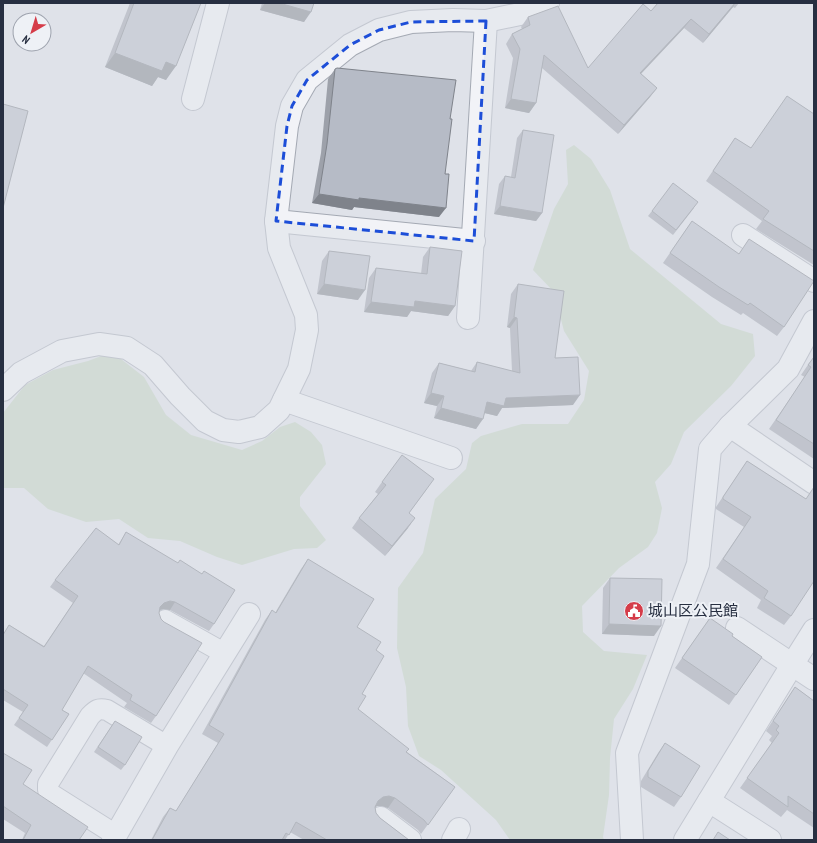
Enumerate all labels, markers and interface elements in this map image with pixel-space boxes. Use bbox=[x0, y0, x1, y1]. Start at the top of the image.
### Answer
north arrow bbox=[12, 12, 52, 52]
text: N bbox=[19, 33, 32, 47]
public building icon: 城山区公民館 bbox=[623, 600, 645, 622]
place label: 城山区公民館 bbox=[648, 601, 738, 620]

